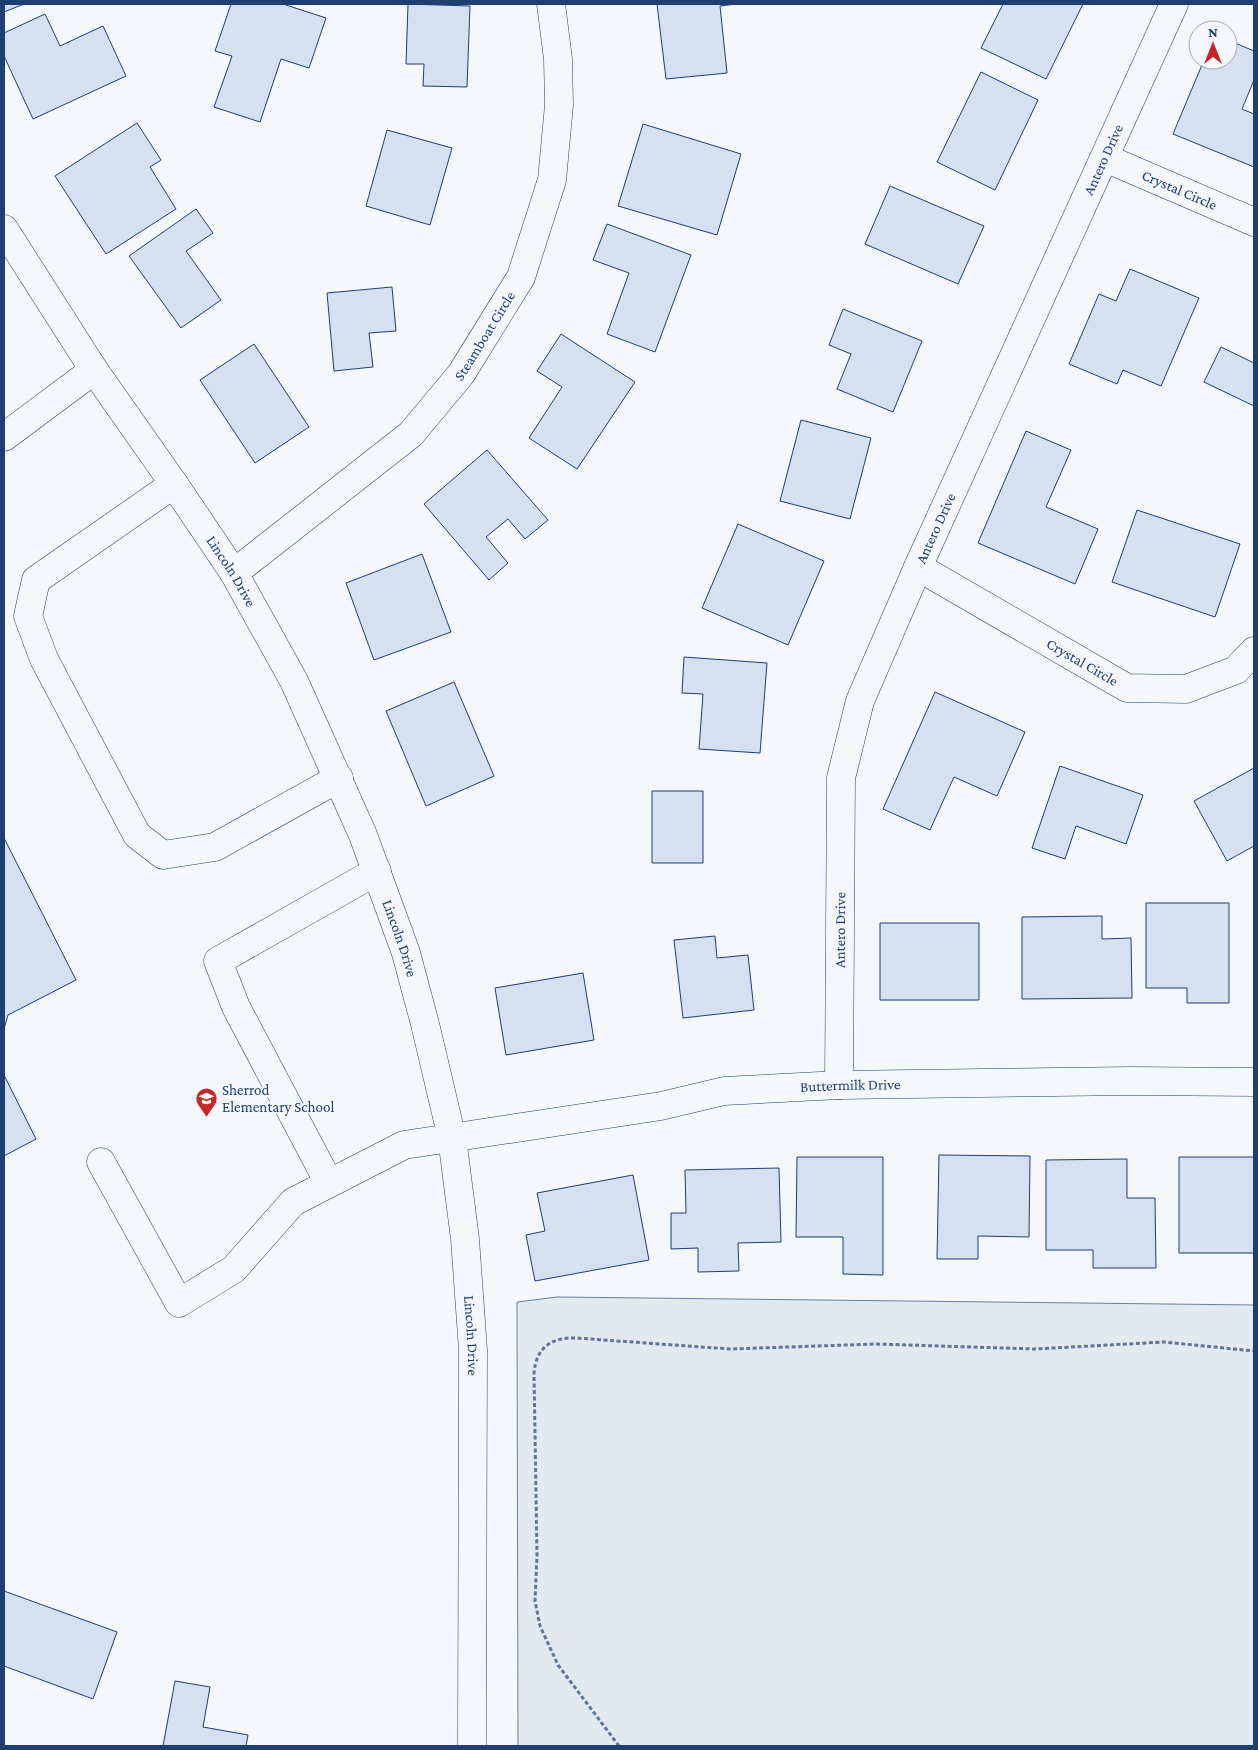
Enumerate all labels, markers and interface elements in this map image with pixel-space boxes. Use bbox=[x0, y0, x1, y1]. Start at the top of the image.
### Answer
north arrow bbox=[1188, 20, 1238, 70]
text: N bbox=[1208, 24, 1218, 40]
street label: Antero Drive bbox=[1080, 121, 1126, 197]
street label: Crystal Circle bbox=[1139, 167, 1220, 213]
street label: Steamboat Circle bbox=[451, 288, 518, 384]
street label: Antero Drive bbox=[913, 490, 959, 566]
street label: Lincoln Drive bbox=[203, 533, 259, 610]
street label: Crystal Circle bbox=[1044, 635, 1121, 689]
street label: Antero Drive bbox=[832, 892, 848, 968]
street label: Lincoln Drive bbox=[379, 898, 420, 979]
street label: Buttermilk Drive bbox=[800, 1076, 901, 1095]
place label: Sherrod Elementary School bbox=[222, 1082, 334, 1116]
school or university icon: Sherrod Elementary School bbox=[194, 1087, 218, 1118]
street label: Lincoln Drive bbox=[461, 1295, 481, 1376]

